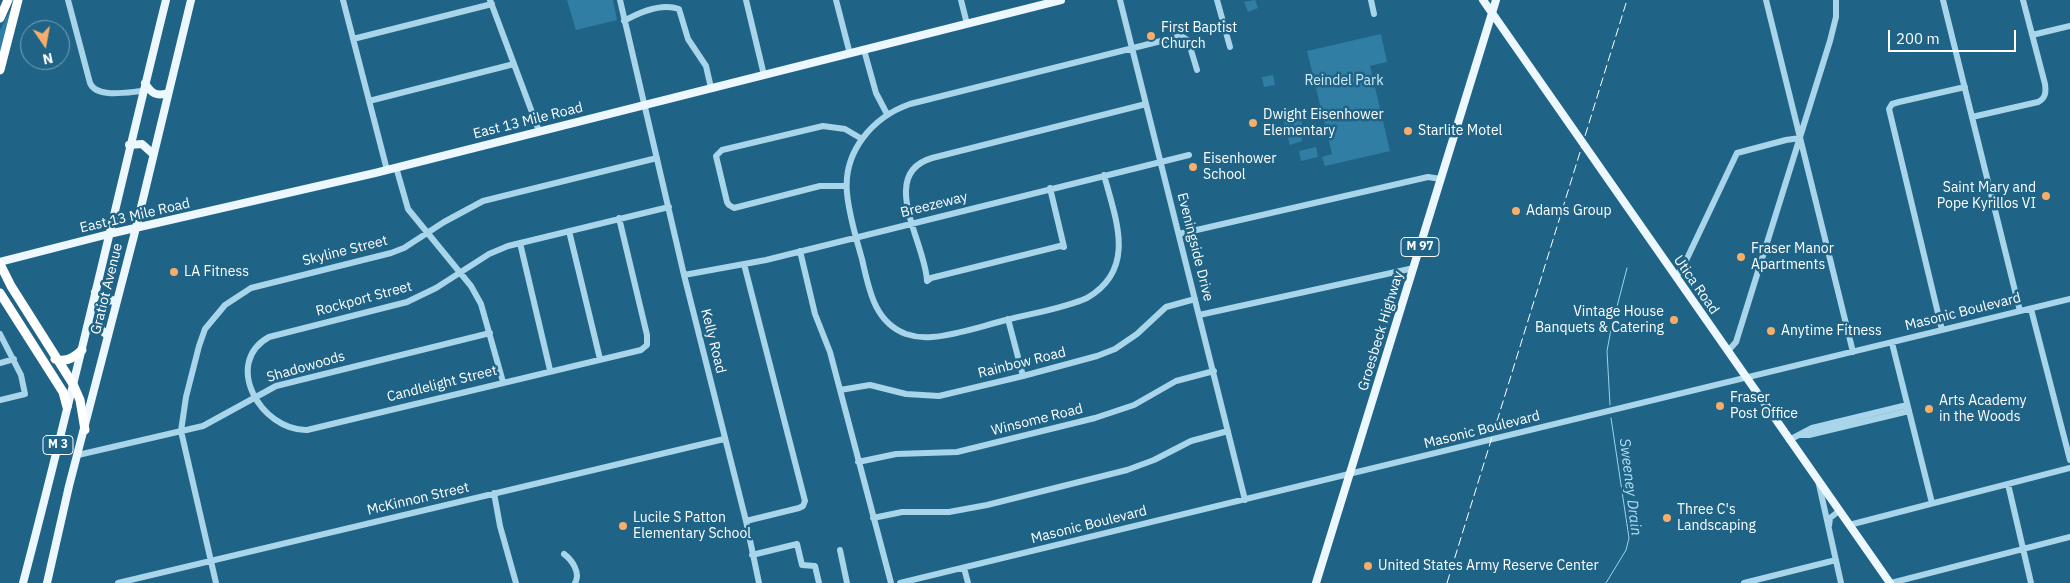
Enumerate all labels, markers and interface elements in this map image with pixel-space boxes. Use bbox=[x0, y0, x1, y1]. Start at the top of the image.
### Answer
north arrow bbox=[20, 20, 70, 70]
place label: First Baptist Church bbox=[1161, 20, 1237, 52]
scale bar bbox=[1890, 20, 2018, 52]
text: 200 m bbox=[1896, 29, 1940, 48]
marker: First Baptist Church bbox=[1145, 30, 1157, 42]
text: N bbox=[41, 49, 55, 69]
park label: Reindel Park bbox=[1304, 73, 1384, 89]
street label: East 13 Mile Road bbox=[471, 99, 585, 143]
place label: Dwight Eisenhower Elementary bbox=[1263, 107, 1384, 140]
marker: Dwight Eisenhower Elementary bbox=[1247, 117, 1259, 129]
place label: Starlite Motel bbox=[1418, 123, 1502, 139]
marker: Starlite Motel bbox=[1402, 125, 1414, 137]
place label: Eisenhower School bbox=[1203, 151, 1276, 184]
marker: Eisenhower School bbox=[1187, 161, 1199, 173]
place label: Saint Mary and Pope Kyrillos VI bbox=[1937, 180, 2036, 212]
street label: Breezeway bbox=[899, 189, 969, 221]
marker: Saint Mary and Pope Kyrillos VI bbox=[2040, 190, 2052, 202]
street label: Eveningside Drive bbox=[1173, 191, 1217, 303]
street label: East 13 Mile Road bbox=[78, 195, 192, 237]
place label: Adams Group bbox=[1526, 203, 1612, 219]
marker: Adams Group bbox=[1510, 205, 1522, 217]
street label: Skyline Street bbox=[301, 232, 389, 270]
road number: M 97 bbox=[1401, 238, 1439, 256]
place label: Fraser Manor Apartments bbox=[1751, 241, 1834, 274]
street label: Gratiot Avenue bbox=[88, 242, 126, 336]
marker: Fraser Manor Apartments bbox=[1735, 251, 1747, 263]
street label: Utica Road bbox=[1670, 252, 1722, 318]
place label: LA Fitness bbox=[184, 264, 249, 280]
marker: LA Fitness bbox=[168, 266, 180, 278]
street label: Groesbeck Highway bbox=[1355, 269, 1407, 393]
street label: Rockport Street bbox=[314, 278, 414, 320]
street label: Masonic Boulevard bbox=[1903, 289, 2023, 335]
place label: Vintage House Banquets & Catering bbox=[1535, 304, 1664, 336]
street label: Kelly Road bbox=[697, 307, 729, 375]
marker: Vintage House Banquets & Catering bbox=[1668, 314, 1680, 326]
place label: Anytime Fitness bbox=[1781, 323, 1882, 339]
marker: Anytime Fitness bbox=[1765, 325, 1777, 337]
street label: Rainbow Road bbox=[976, 344, 1068, 382]
street label: Shadowoods bbox=[265, 348, 347, 386]
street label: Candlelight Street bbox=[385, 362, 499, 406]
place label: Fraser Post Office bbox=[1730, 390, 1798, 422]
place label: Arts Academy in the Woods bbox=[1939, 393, 2027, 426]
street label: Winsome Road bbox=[989, 400, 1085, 440]
marker: Fraser Post Office bbox=[1714, 400, 1726, 412]
marker: Arts Academy in the Woods bbox=[1923, 403, 1935, 415]
street label: Masonic Boulevard bbox=[1422, 407, 1542, 453]
road number: M 3 bbox=[43, 436, 73, 454]
water label: Sweeney Drain bbox=[1615, 437, 1645, 537]
street label: McKinnon Street bbox=[365, 479, 471, 519]
street label: Masonic Boulevard bbox=[1029, 502, 1149, 548]
place label: Three C's Landscaping bbox=[1677, 502, 1756, 534]
place label: Lucile S Patton Elementary School bbox=[633, 510, 751, 542]
marker: Three C's Landscaping bbox=[1661, 512, 1673, 524]
marker: Lucile S Patton Elementary School bbox=[617, 520, 629, 532]
place label: United States Army Reserve Center bbox=[1378, 558, 1599, 574]
marker: United States Army Reserve Center bbox=[1362, 560, 1374, 572]

